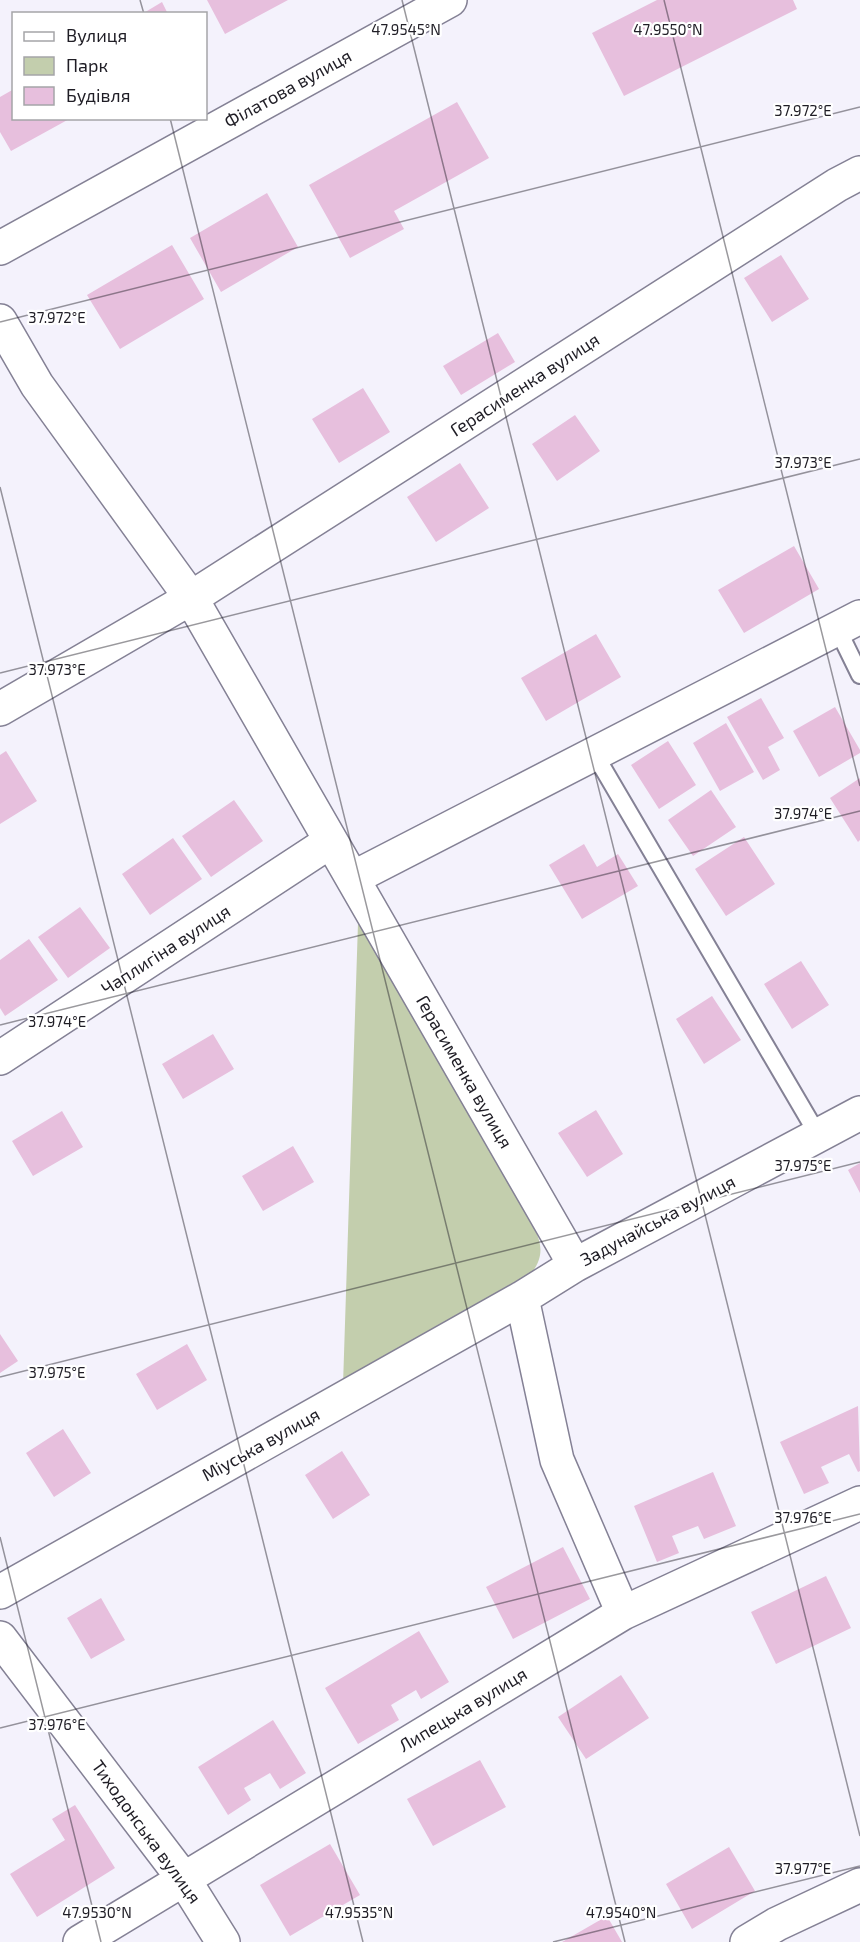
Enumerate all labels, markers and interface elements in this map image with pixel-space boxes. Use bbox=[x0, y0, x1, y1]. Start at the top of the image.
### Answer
legend bbox=[12, 12, 207, 120]
text: 47.9545°N bbox=[371, 20, 441, 38]
text: 47.9550°N bbox=[633, 20, 703, 38]
text: Вулиця bbox=[66, 24, 127, 46]
street label: Філатова вулиця bbox=[220, 44, 355, 132]
text: Парк bbox=[66, 54, 108, 76]
text: Будівля bbox=[66, 84, 130, 106]
text: 37.972°E bbox=[774, 101, 832, 119]
text: 37.972°E bbox=[28, 308, 86, 326]
street label: Герасименка вулиця bbox=[446, 328, 603, 441]
text: 37.973°E bbox=[774, 453, 832, 471]
text: 37.973°E bbox=[28, 660, 86, 678]
text: 37.974°E bbox=[774, 804, 832, 822]
street label: Чаплигіна вулиця bbox=[97, 899, 234, 999]
street label: Герасименка вулиця bbox=[412, 991, 518, 1152]
text: 37.974°E bbox=[28, 1012, 86, 1030]
text: 37.975°E bbox=[775, 1156, 831, 1174]
street label: Задунайська вулиця bbox=[576, 1170, 739, 1270]
text: 37.975°E bbox=[29, 1363, 85, 1381]
street label: Міуська вулиця bbox=[198, 1403, 323, 1486]
text: 37.976°E bbox=[774, 1508, 832, 1526]
street label: Липецька вулиця bbox=[394, 1662, 531, 1756]
text: 37.976°E bbox=[28, 1715, 86, 1733]
street label: Тиходонська вулиця bbox=[87, 1755, 206, 1907]
text: 37.977°E bbox=[775, 1859, 831, 1877]
text: 47.9530°N bbox=[62, 1903, 132, 1921]
text: 47.9535°N bbox=[325, 1903, 393, 1921]
text: 47.9540°N bbox=[586, 1903, 656, 1921]

